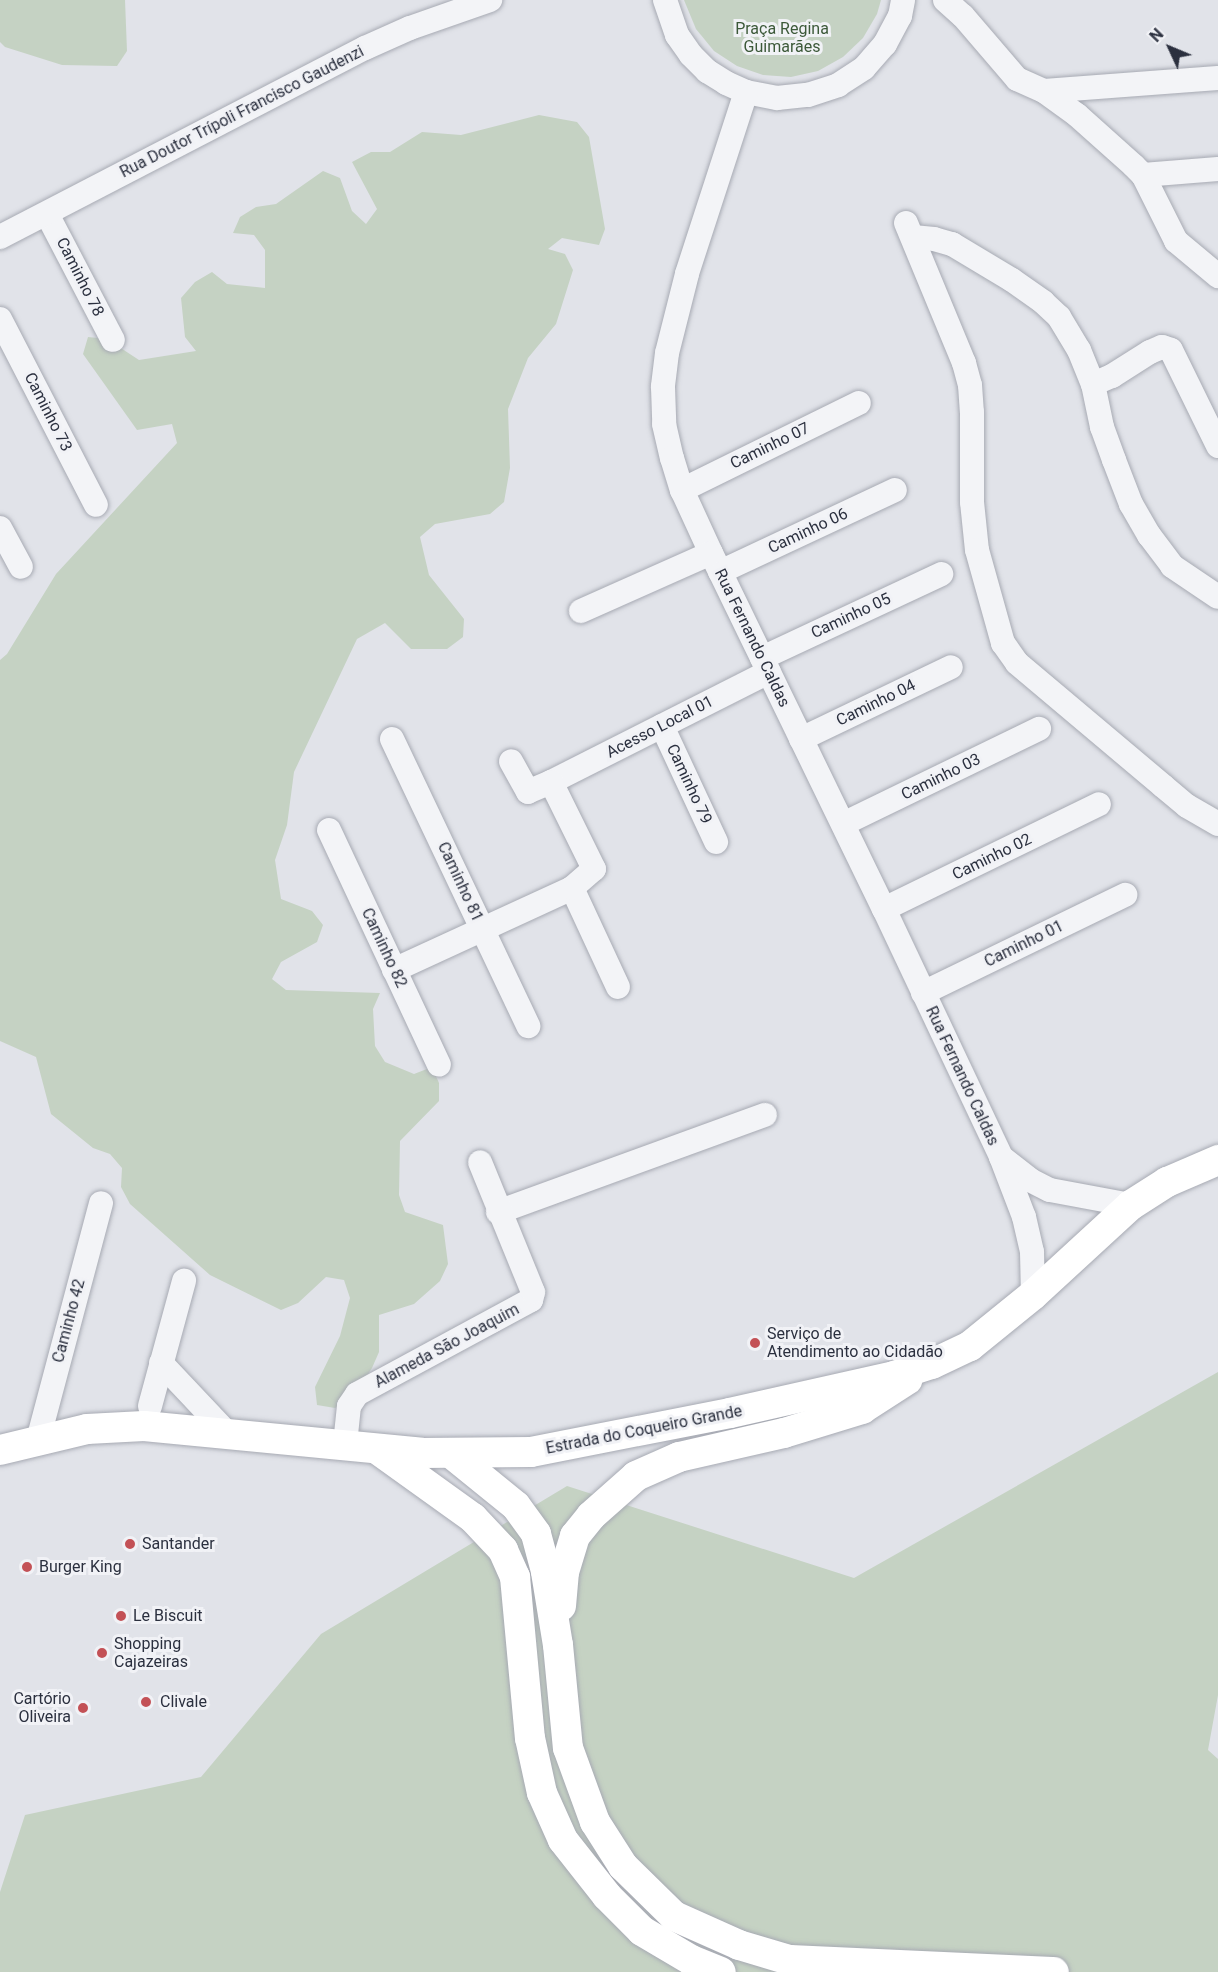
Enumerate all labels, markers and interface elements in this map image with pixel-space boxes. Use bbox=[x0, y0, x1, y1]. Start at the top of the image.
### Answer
north arrow bbox=[1140, 18, 1200, 78]
park label: Praça Regina Guimarães bbox=[735, 19, 829, 57]
text: N bbox=[1146, 24, 1167, 46]
street label: Rua Doutor Trípoli Francisco Gaudenzi bbox=[117, 42, 367, 182]
street label: Caminho 78 bbox=[52, 234, 108, 320]
street label: Caminho 73 bbox=[20, 369, 76, 455]
street label: Caminho 07 bbox=[727, 419, 813, 473]
street label: Caminho 06 bbox=[765, 504, 851, 558]
street label: Rua Fernando Caldas bbox=[710, 566, 794, 710]
street label: Caminho 05 bbox=[808, 589, 894, 643]
street label: Caminho 04 bbox=[833, 676, 919, 730]
street label: Acesso Local 01 bbox=[603, 692, 717, 762]
street label: Caminho 79 bbox=[662, 741, 716, 827]
street label: Caminho 03 bbox=[898, 750, 984, 804]
street label: Caminho 02 bbox=[949, 830, 1035, 884]
street label: Caminho 81 bbox=[433, 839, 487, 925]
street label: Caminho 82 bbox=[357, 905, 411, 991]
street label: Caminho 01 bbox=[981, 917, 1067, 971]
street label: Rua Fernando Caldas bbox=[921, 1003, 1003, 1149]
street label: Caminho 42 bbox=[49, 1277, 89, 1365]
street label: Alameda São Joaquim bbox=[371, 1300, 523, 1392]
place label: Serviço de Atendimento ao Cidadão bbox=[767, 1324, 943, 1362]
marker: Serviço de Atendimento ao Cidadão bbox=[748, 1336, 762, 1350]
street label: Estrada do Coqueiro Grande bbox=[544, 1402, 744, 1458]
place label: Santander bbox=[142, 1534, 215, 1554]
marker: Santander bbox=[123, 1537, 137, 1551]
place label: Burger King bbox=[39, 1557, 122, 1577]
marker: Burger King bbox=[20, 1560, 34, 1574]
place label: Le Biscuit bbox=[133, 1606, 203, 1626]
marker: Le Biscuit bbox=[114, 1609, 128, 1623]
place label: Shopping Cajazeiras bbox=[114, 1634, 188, 1672]
marker: Shopping Cajazeiras bbox=[95, 1646, 109, 1660]
place label: Cartório Oliveira bbox=[13, 1689, 71, 1727]
place label: Clivale bbox=[160, 1692, 207, 1712]
marker: Clivale bbox=[137, 1693, 155, 1711]
marker: Cartório Oliveira bbox=[76, 1701, 90, 1715]

